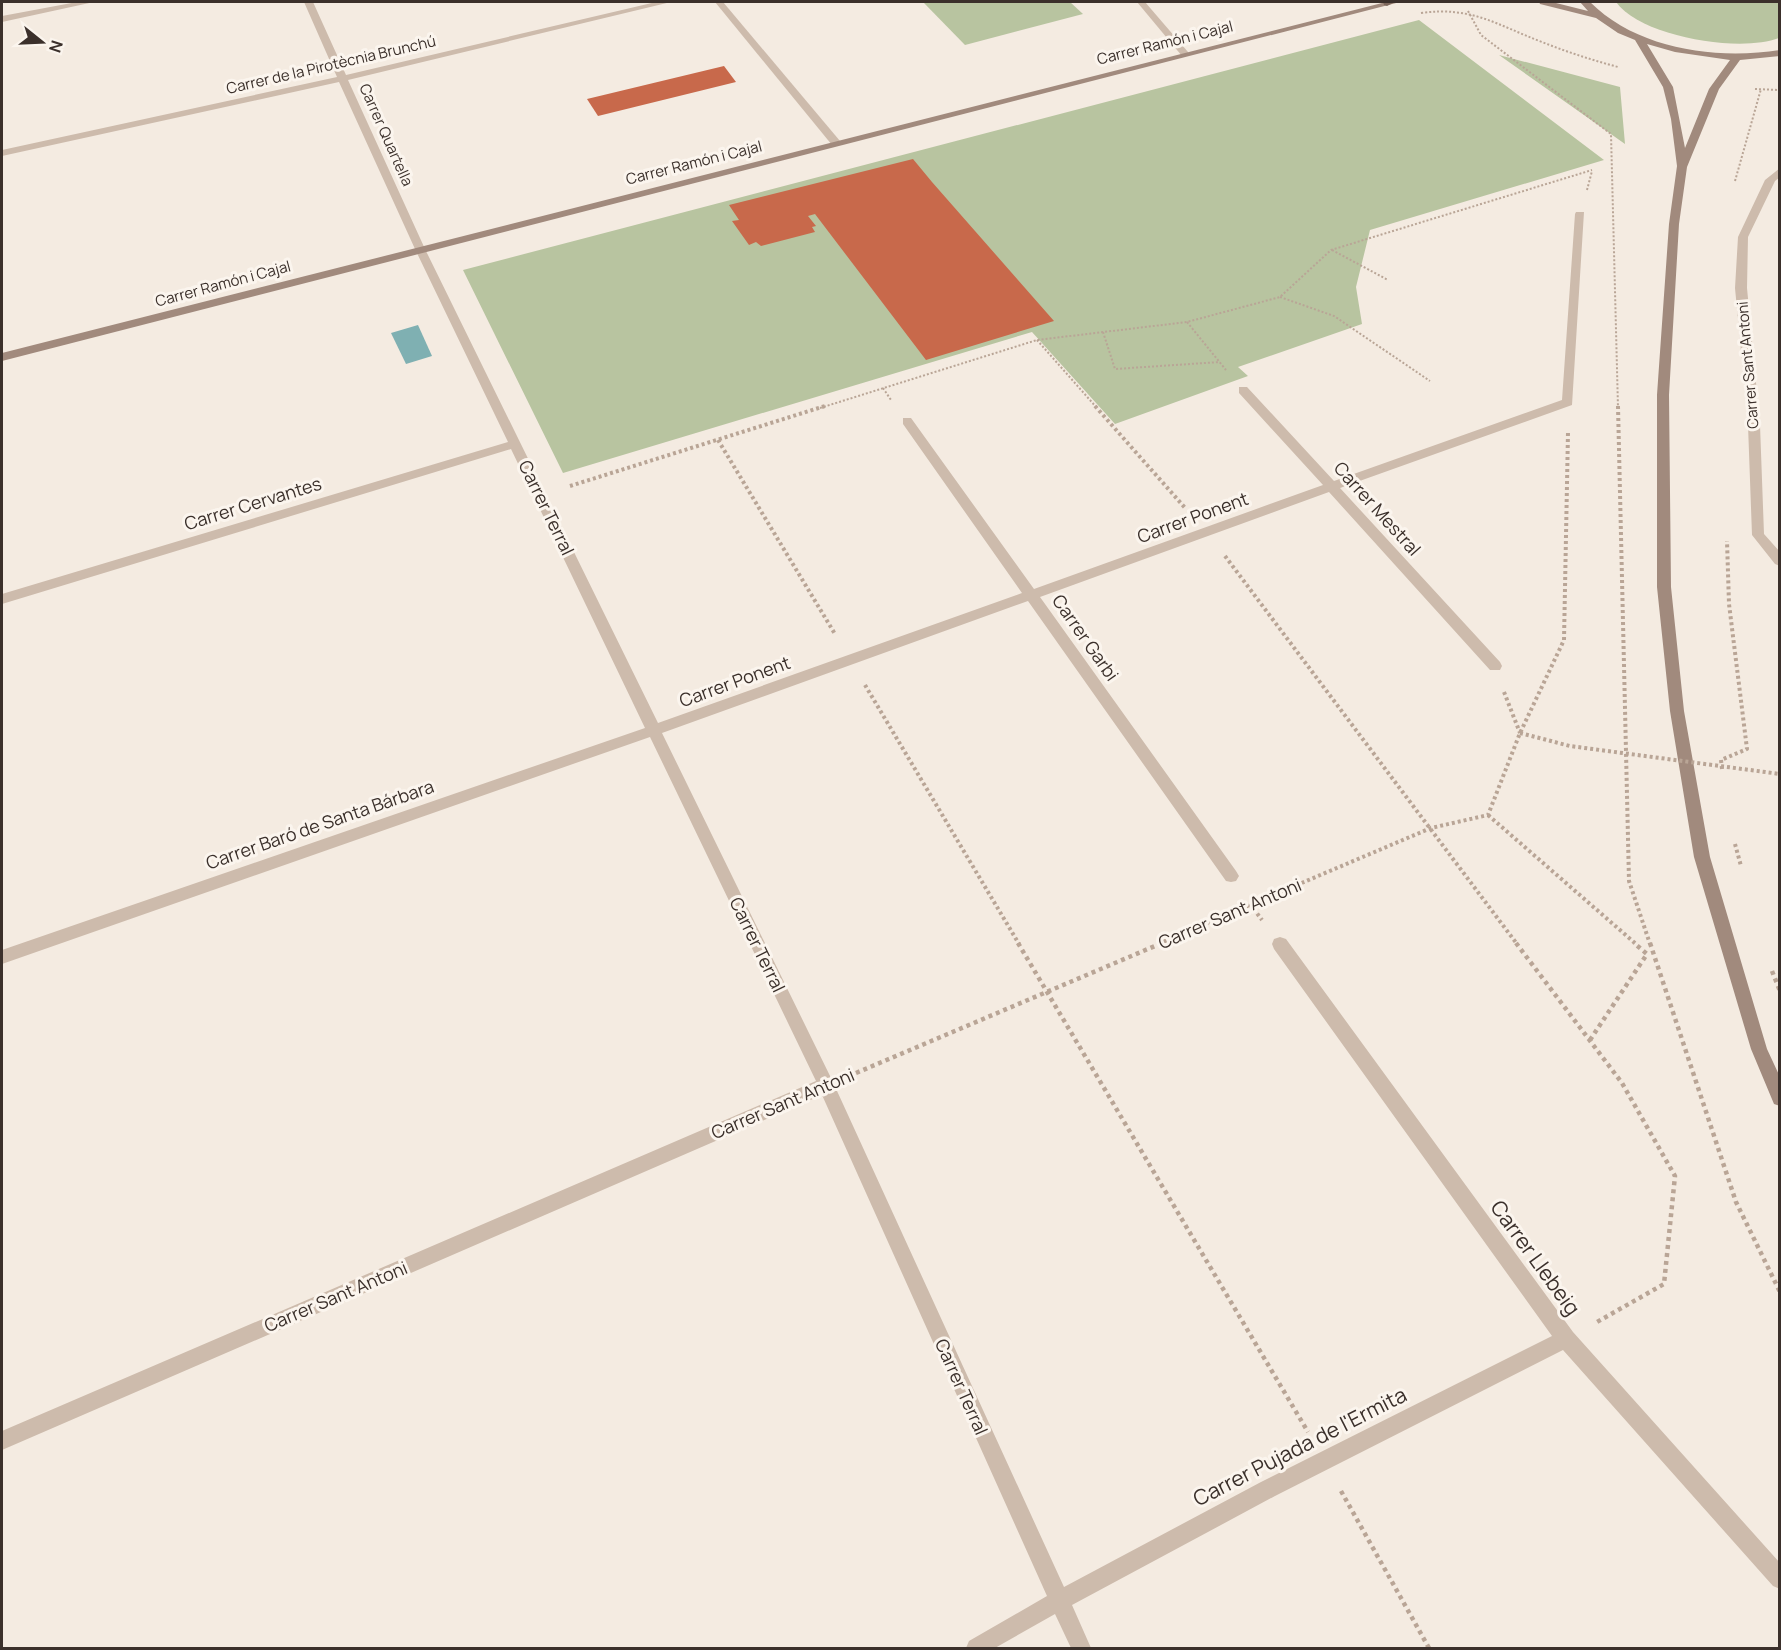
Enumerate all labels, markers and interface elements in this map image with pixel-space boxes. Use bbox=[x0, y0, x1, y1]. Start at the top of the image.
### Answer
north arrow bbox=[12, 12, 72, 72]
street label: Carrer Ramón i Cajal bbox=[1095, 15, 1235, 70]
street label: Carrer de la Pirotècnia Brunchú bbox=[224, 30, 438, 99]
text: N bbox=[44, 38, 69, 56]
street label: Carrer Quartella bbox=[354, 80, 418, 189]
street label: Carrer Ramón i Cajal bbox=[624, 135, 764, 190]
street label: Carrer Ramón i Cajal bbox=[153, 255, 293, 312]
street label: Carrer Sant Antoni bbox=[1731, 300, 1764, 430]
street label: Carrer Terral bbox=[514, 456, 580, 559]
street label: Carrer Mestral bbox=[1329, 456, 1426, 561]
street label: Carrer Cervantes bbox=[181, 471, 324, 535]
street label: Carrer Ponent bbox=[1134, 486, 1252, 548]
street label: Carrer Garbi bbox=[1047, 589, 1124, 685]
street label: Carrer Ponent bbox=[676, 650, 794, 712]
street label: Carrer Baró de Santa Bárbara bbox=[203, 774, 437, 874]
street label: Carrer Sant Antoni bbox=[1154, 872, 1305, 954]
street label: Carrer Terral bbox=[725, 893, 791, 996]
street label: Carrer Sant Antoni bbox=[707, 1062, 858, 1144]
street label: Carrer Llebeig bbox=[1485, 1194, 1587, 1320]
street label: Carrer Sant Antoni bbox=[260, 1255, 411, 1337]
street label: Carrer Terral bbox=[930, 1335, 994, 1438]
street label: Carrer Pujada de l'Ermita bbox=[1188, 1380, 1411, 1512]

